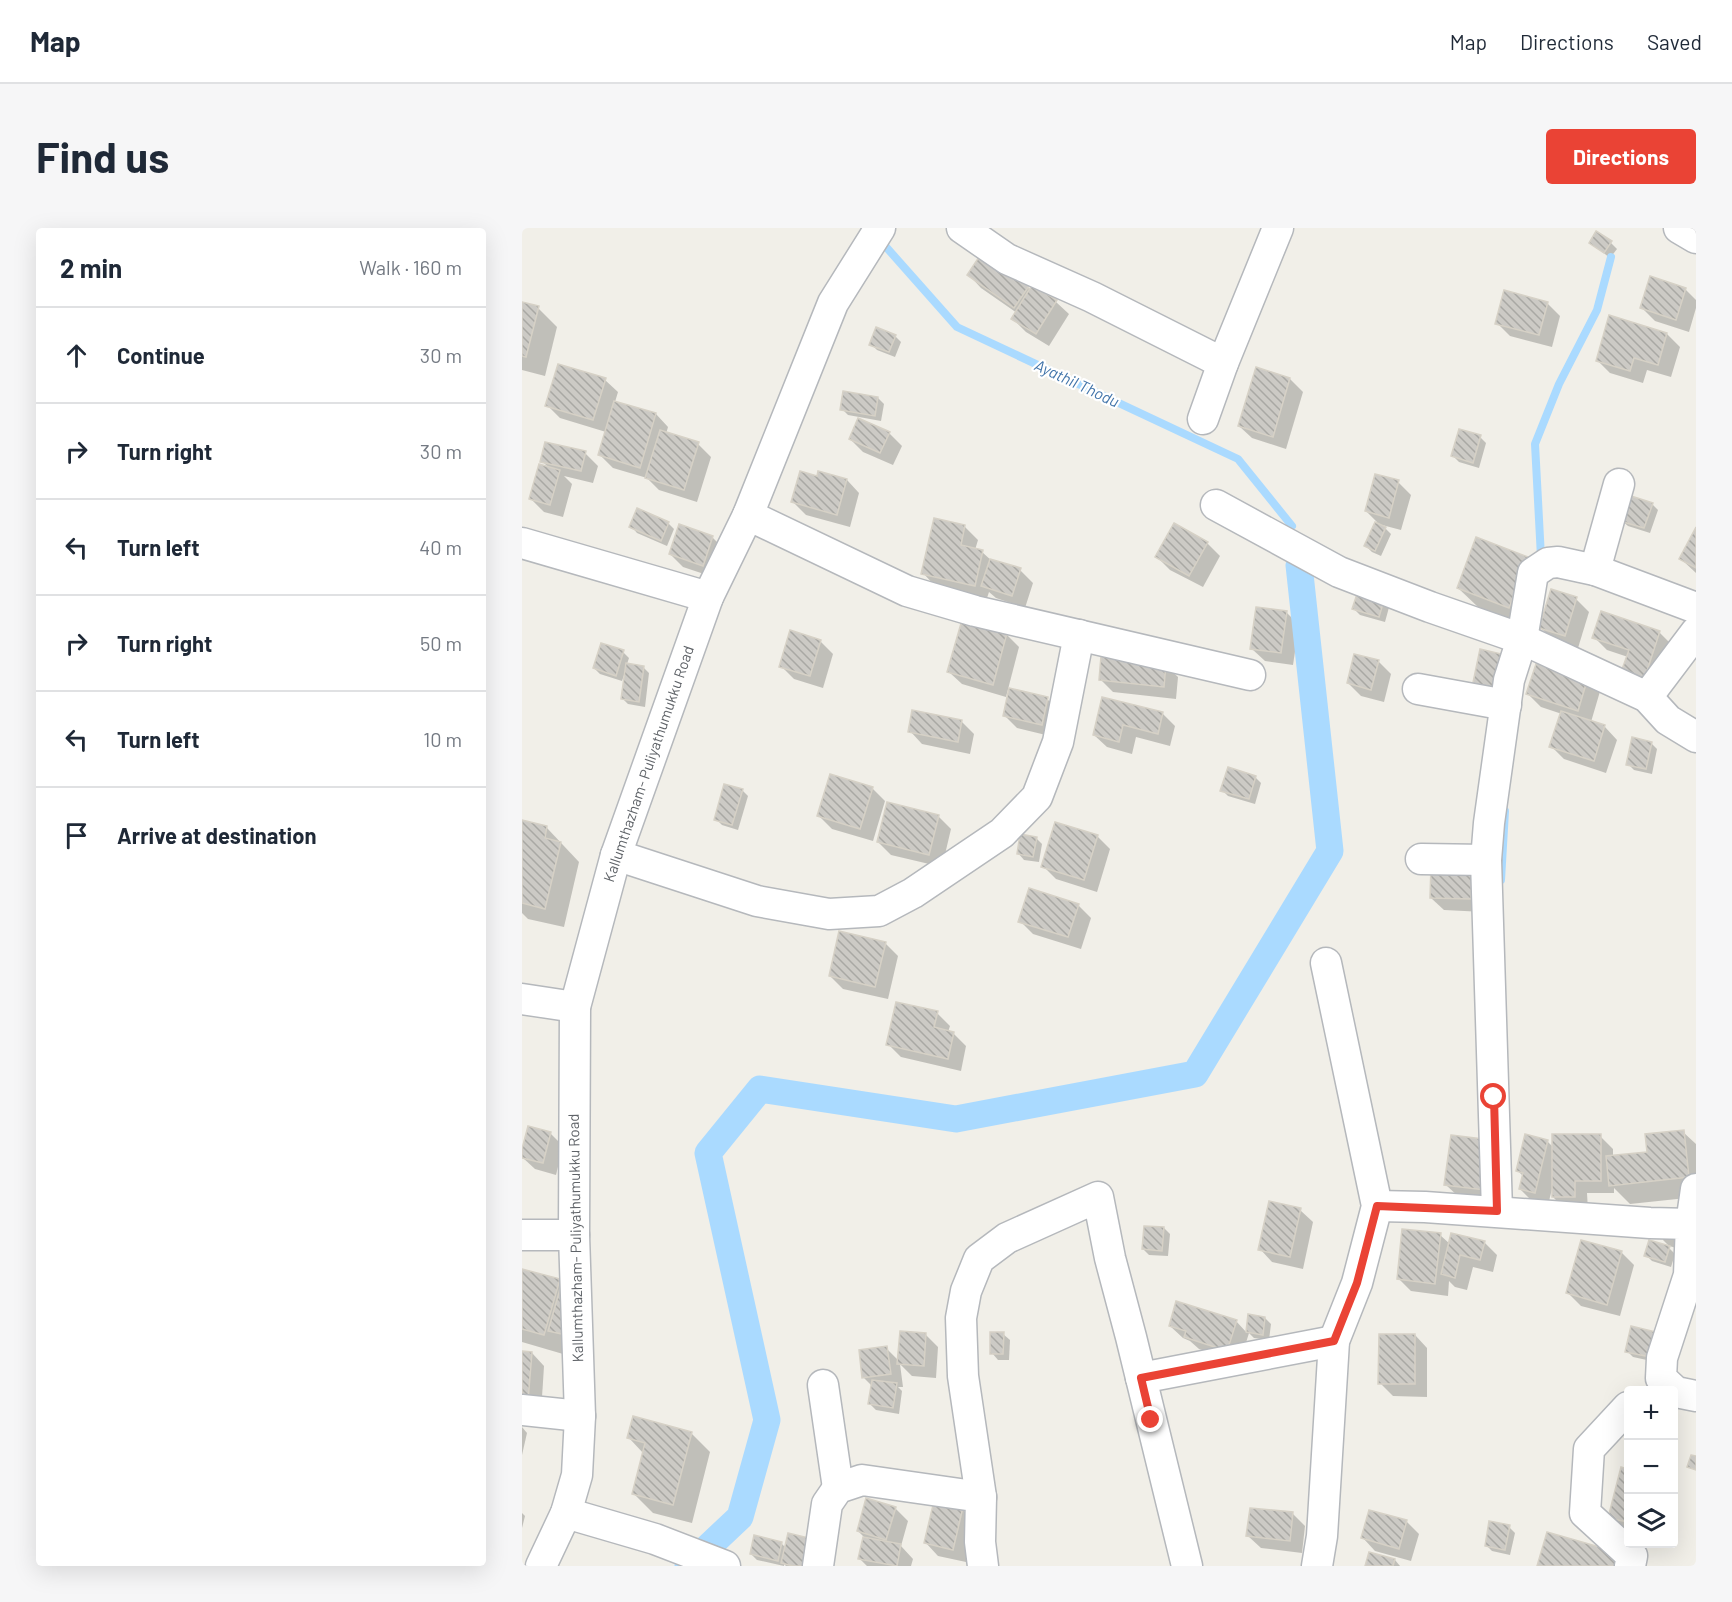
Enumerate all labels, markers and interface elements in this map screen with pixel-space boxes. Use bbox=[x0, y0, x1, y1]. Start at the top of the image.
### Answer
text: Map bbox=[30, 24, 81, 58]
text: Map bbox=[1450, 29, 1487, 54]
text: Directions bbox=[1520, 29, 1614, 54]
text: Saved bbox=[1647, 29, 1702, 54]
button: Directions bbox=[1546, 129, 1696, 184]
text: Find us bbox=[36, 131, 169, 181]
text: 2 min bbox=[60, 252, 122, 283]
text: Walk · 160 m bbox=[359, 255, 462, 279]
icon: ahead bbox=[60, 339, 93, 372]
text: Continue bbox=[117, 342, 205, 368]
text: 30 m bbox=[420, 343, 462, 367]
water label: Ayathil Thodu bbox=[1032, 355, 1123, 410]
icon: right bbox=[60, 435, 93, 468]
text: Turn right bbox=[117, 438, 212, 464]
text: 30 m bbox=[420, 439, 462, 463]
icon: left bbox=[60, 531, 93, 564]
text: Turn left bbox=[117, 534, 200, 560]
text: 40 m bbox=[419, 535, 462, 559]
icon: right bbox=[60, 627, 93, 660]
text: Turn right bbox=[117, 630, 212, 656]
text: 50 m bbox=[420, 631, 462, 655]
street label: Kallumthazham- Puliyathumukku Road bbox=[599, 643, 697, 884]
icon: left bbox=[60, 723, 93, 756]
text: Turn left bbox=[117, 726, 200, 752]
text: 10 m bbox=[423, 727, 462, 751]
icon: arrive bbox=[60, 819, 93, 852]
text: Arrive at destination bbox=[117, 822, 316, 848]
route start bbox=[1480, 1083, 1506, 1109]
street label: Kallumthazham- Puliyathumukku Road bbox=[564, 1113, 586, 1363]
map controls bbox=[1624, 1386, 1678, 1548]
button: + bbox=[1624, 1386, 1678, 1440]
route end bbox=[1137, 1406, 1163, 1432]
button: − bbox=[1624, 1440, 1678, 1494]
button: layers bbox=[1624, 1494, 1678, 1548]

